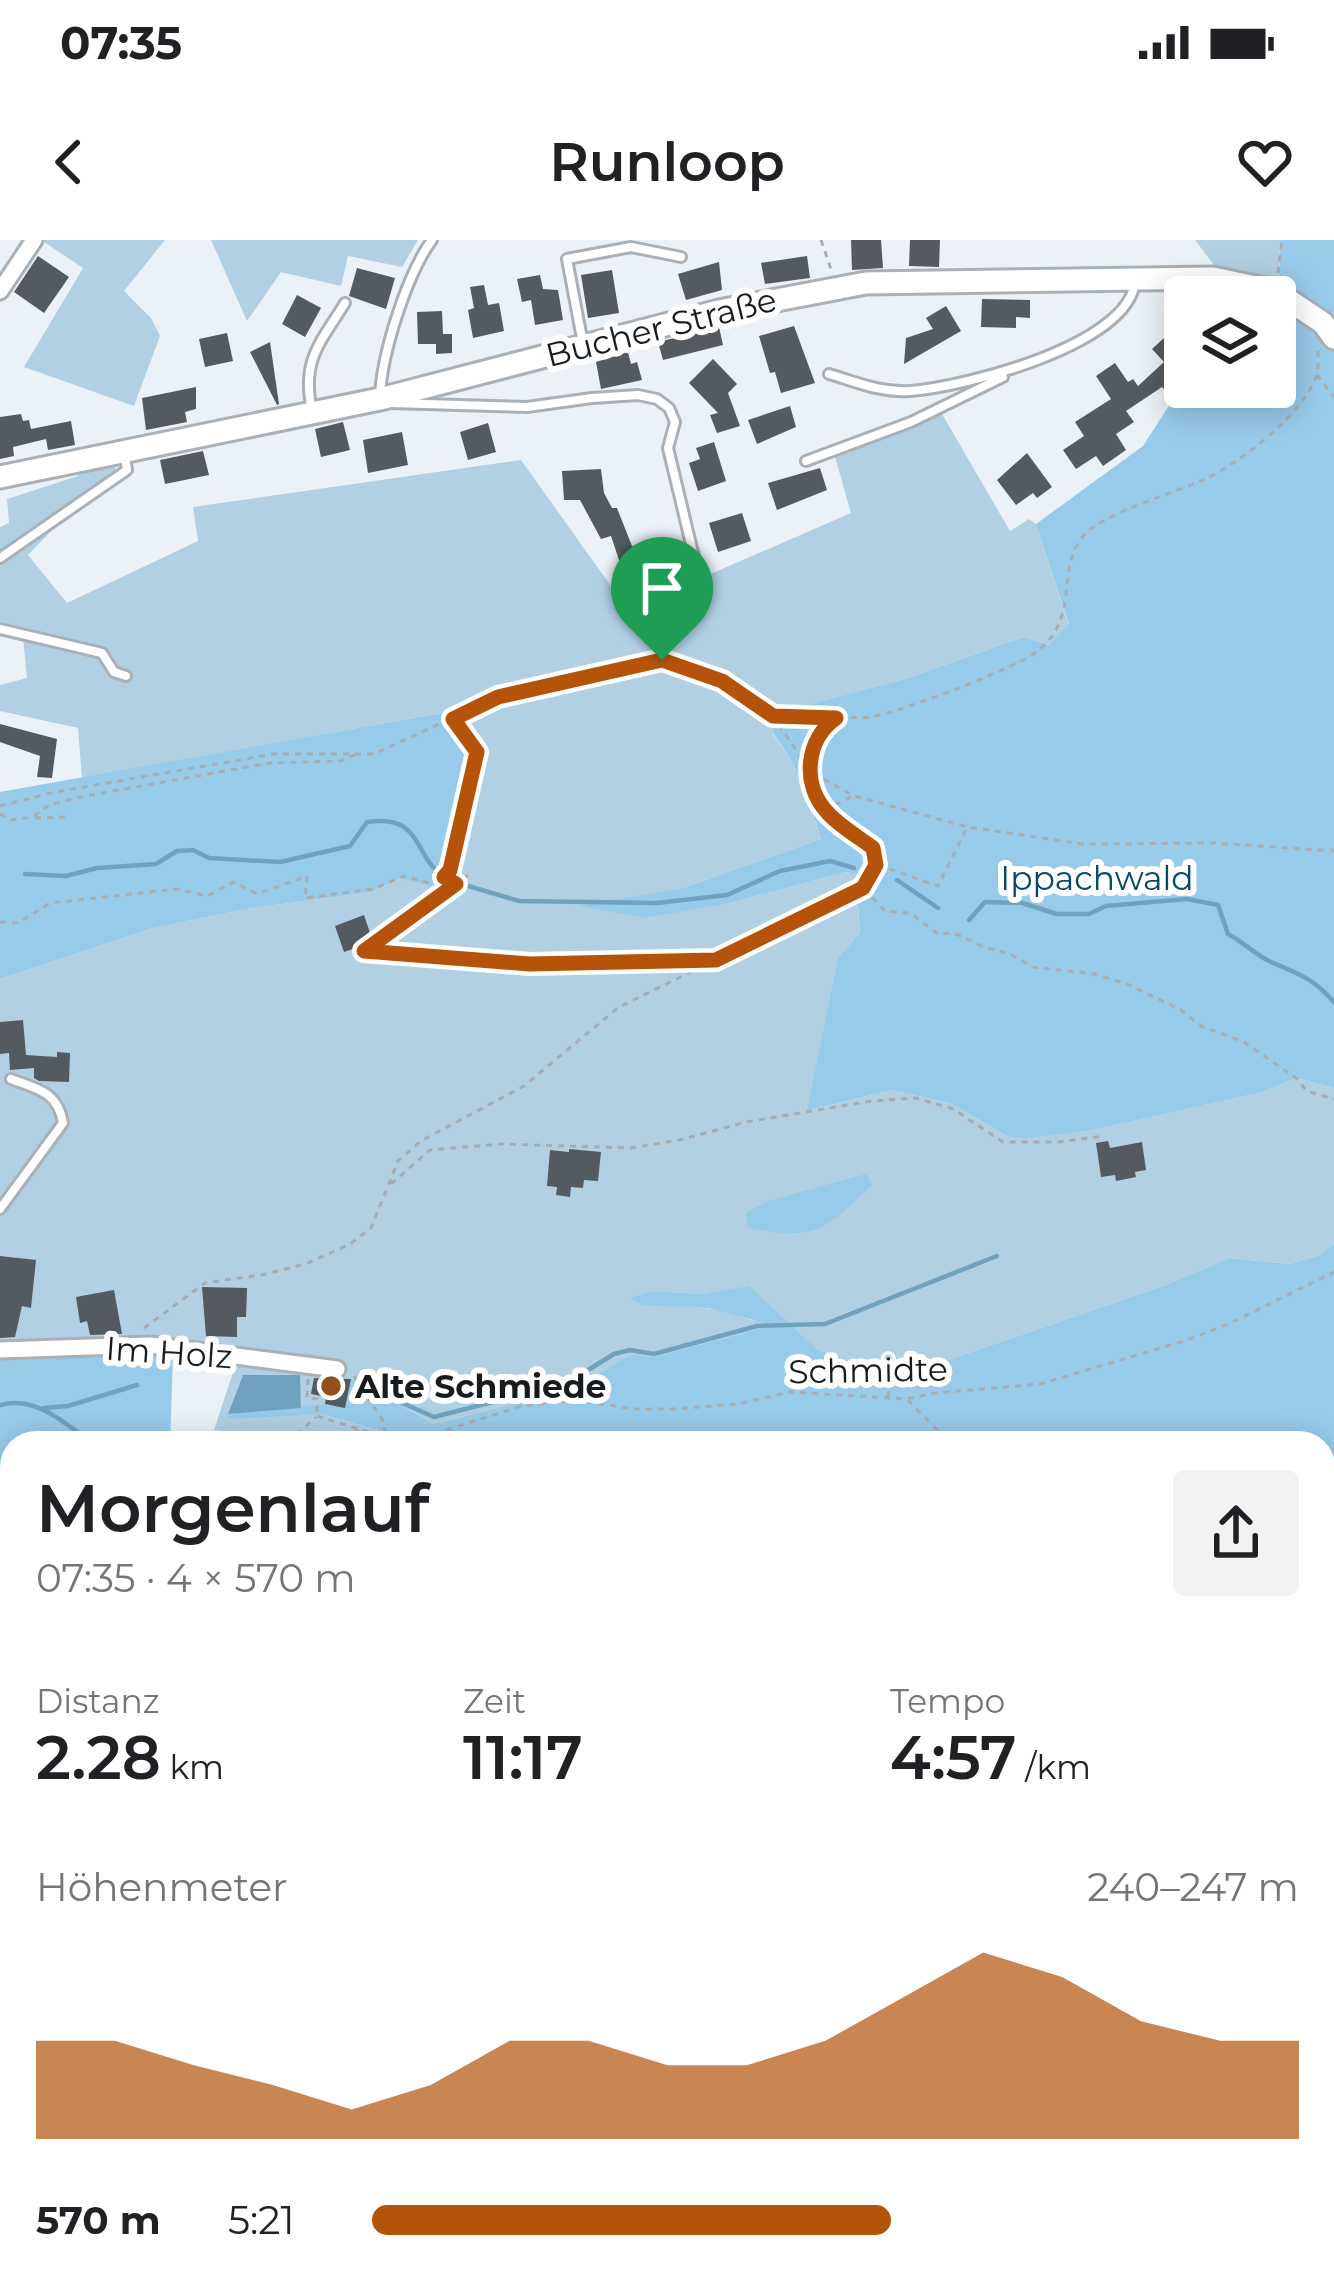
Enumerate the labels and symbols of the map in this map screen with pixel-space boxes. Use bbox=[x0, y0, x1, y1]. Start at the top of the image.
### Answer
street label: Bucher Straße bbox=[541, 279, 781, 375]
pin bbox=[611, 537, 713, 660]
park label: Ippachwald bbox=[1000, 858, 1194, 898]
street label: Im Holz bbox=[104, 1328, 234, 1376]
street label: Schmidte bbox=[788, 1349, 948, 1391]
place label: Alte Schmiede bbox=[354, 1366, 606, 1406]
marker: Alte Schmiede bbox=[318, 1373, 344, 1399]

